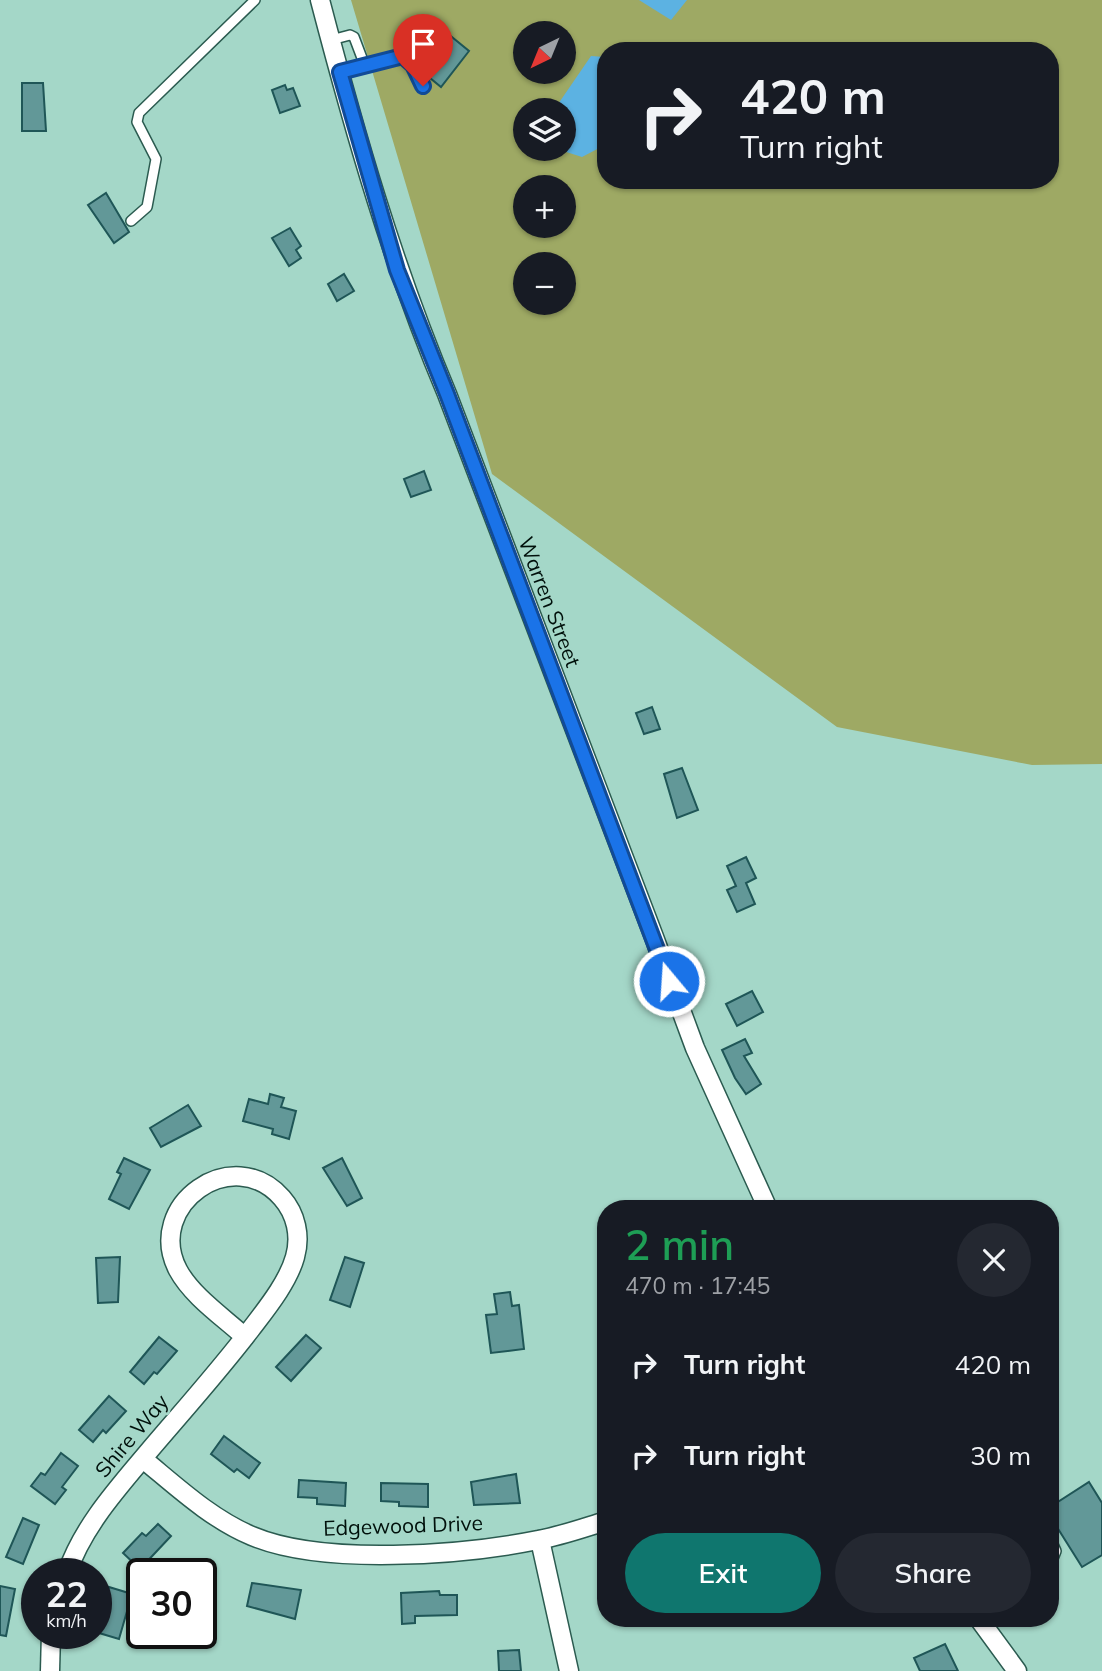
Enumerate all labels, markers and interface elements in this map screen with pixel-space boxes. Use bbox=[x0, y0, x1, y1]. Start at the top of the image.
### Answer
pin bbox=[393, 14, 453, 86]
north arrow bbox=[513, 21, 576, 84]
map controls bbox=[513, 21, 576, 315]
icon: arrive bbox=[404, 25, 442, 63]
text: 420 m bbox=[740, 65, 886, 126]
icon: right bbox=[625, 70, 716, 161]
button: layers bbox=[513, 98, 576, 161]
text: Turn right bbox=[740, 126, 883, 166]
button: + bbox=[513, 175, 576, 238]
button: − bbox=[513, 252, 576, 315]
street label: Warren Street bbox=[513, 533, 587, 670]
position arrow bbox=[632, 944, 706, 1018]
text: 2 min bbox=[625, 1218, 734, 1271]
button: close bbox=[957, 1223, 1031, 1297]
text: 470 m · 17:45 bbox=[625, 1271, 770, 1300]
icon: right bbox=[625, 1346, 663, 1384]
text: Turn right bbox=[684, 1348, 805, 1381]
text: 420 m bbox=[955, 1348, 1031, 1381]
street label: Shire Way bbox=[89, 1388, 174, 1482]
icon: right bbox=[625, 1437, 663, 1475]
text: Turn right bbox=[684, 1439, 805, 1472]
text: 30 m bbox=[970, 1439, 1031, 1472]
street label: Edgewood Drive bbox=[323, 1509, 483, 1541]
button: Exit bbox=[625, 1533, 821, 1613]
button: Share bbox=[835, 1533, 1031, 1613]
speed limit sign: 30 bbox=[126, 1558, 217, 1649]
text: 22 bbox=[45, 1572, 88, 1616]
text: km/h bbox=[46, 1609, 87, 1632]

